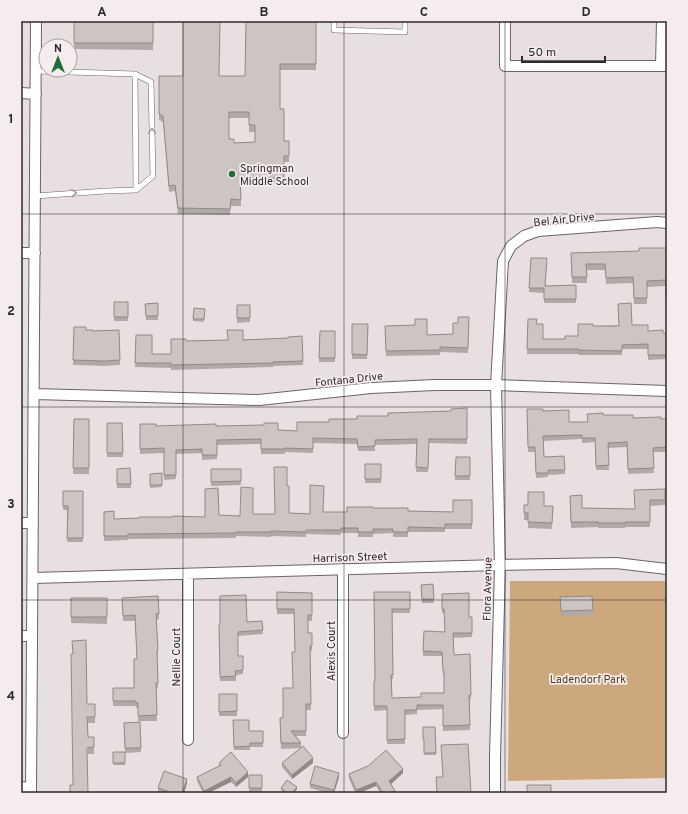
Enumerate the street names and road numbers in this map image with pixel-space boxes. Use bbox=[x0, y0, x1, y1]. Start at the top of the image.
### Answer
street label: Bel Air Drive bbox=[533, 210, 595, 230]
street label: Fontana Drive bbox=[315, 369, 384, 391]
street label: Harrison Street bbox=[312, 550, 388, 566]
street label: Flora Avenue bbox=[480, 557, 496, 621]
street label: Alexis Court bbox=[325, 621, 339, 681]
street label: Nellie Court bbox=[170, 628, 184, 686]

